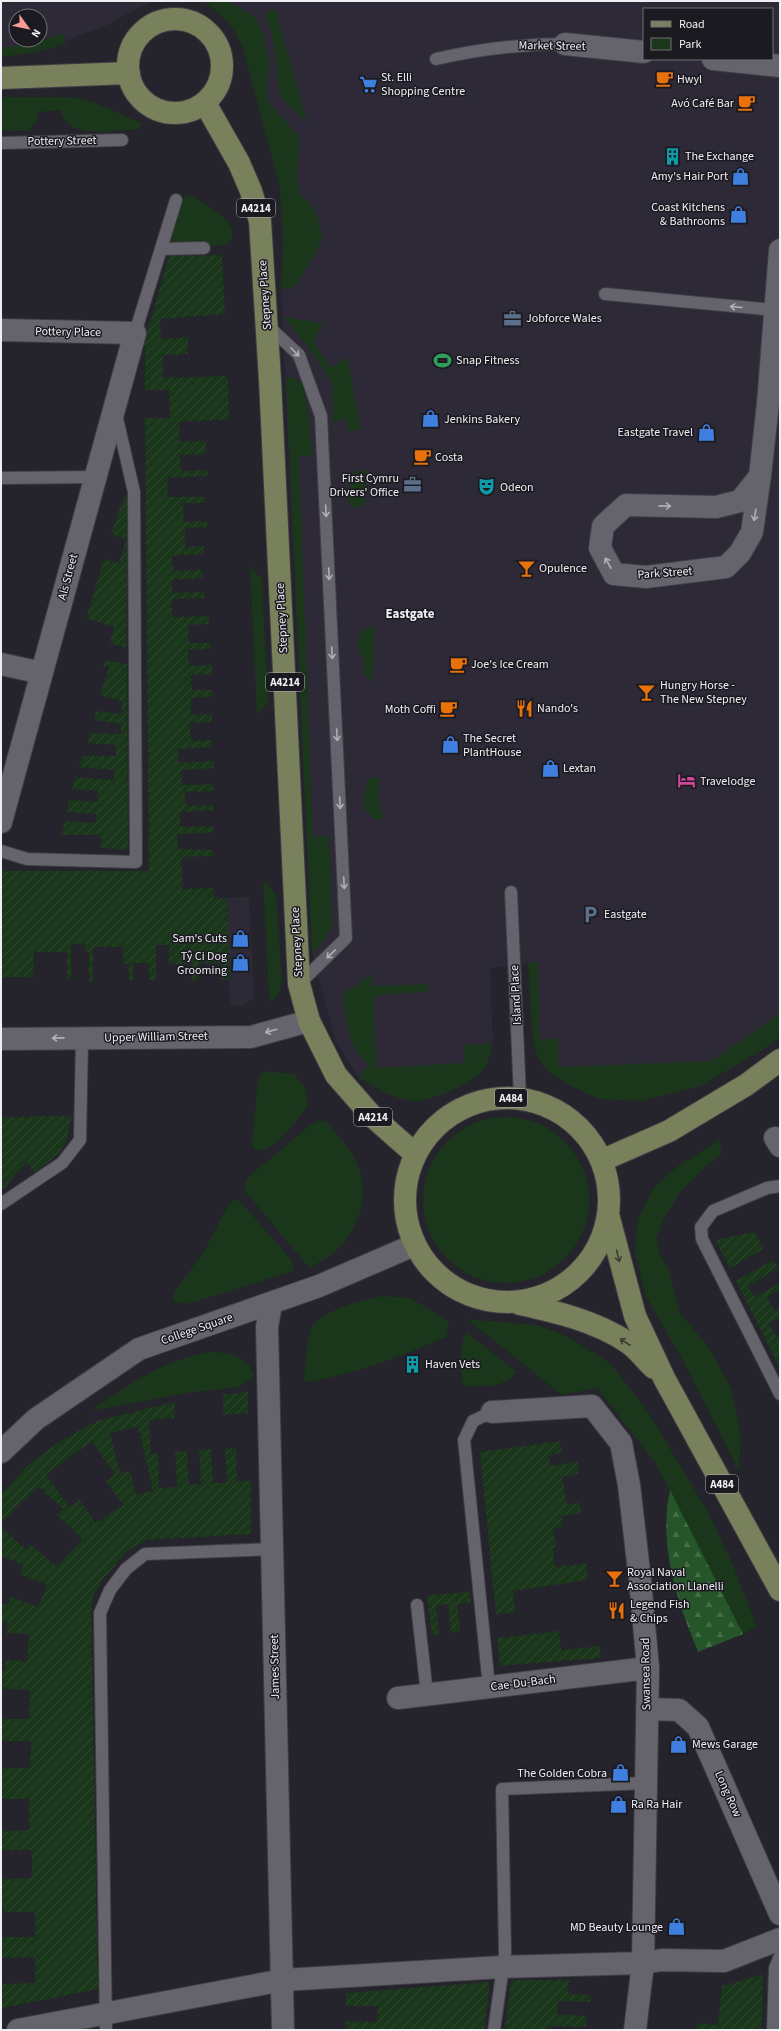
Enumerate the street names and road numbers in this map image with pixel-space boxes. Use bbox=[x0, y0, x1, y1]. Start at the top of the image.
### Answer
street label: Market Street bbox=[518, 37, 586, 55]
street label: Pottery Street bbox=[27, 132, 97, 150]
road number: A4214 bbox=[237, 199, 275, 217]
street label: Stepney Place bbox=[254, 259, 276, 331]
street label: Pottery Place bbox=[35, 323, 101, 341]
street label: Als Street bbox=[54, 552, 82, 602]
street label: Park Street bbox=[637, 563, 693, 583]
street label: Stepney Place bbox=[272, 582, 292, 654]
road number: A4214 bbox=[266, 673, 304, 691]
street label: Stepney Place bbox=[287, 906, 307, 978]
street label: Island Place bbox=[506, 965, 526, 1025]
street label: Upper William Street bbox=[104, 1028, 208, 1046]
road number: A484 bbox=[495, 1089, 527, 1107]
road number: A4214 bbox=[354, 1108, 392, 1126]
street label: College Square bbox=[159, 1309, 235, 1349]
road number: A484 bbox=[706, 1475, 738, 1493]
street label: James Street bbox=[266, 1634, 284, 1700]
street label: Swansea Road bbox=[637, 1638, 655, 1710]
street label: Cae-Du-Bach bbox=[489, 1671, 557, 1695]
street label: Long Row bbox=[710, 1768, 746, 1820]

